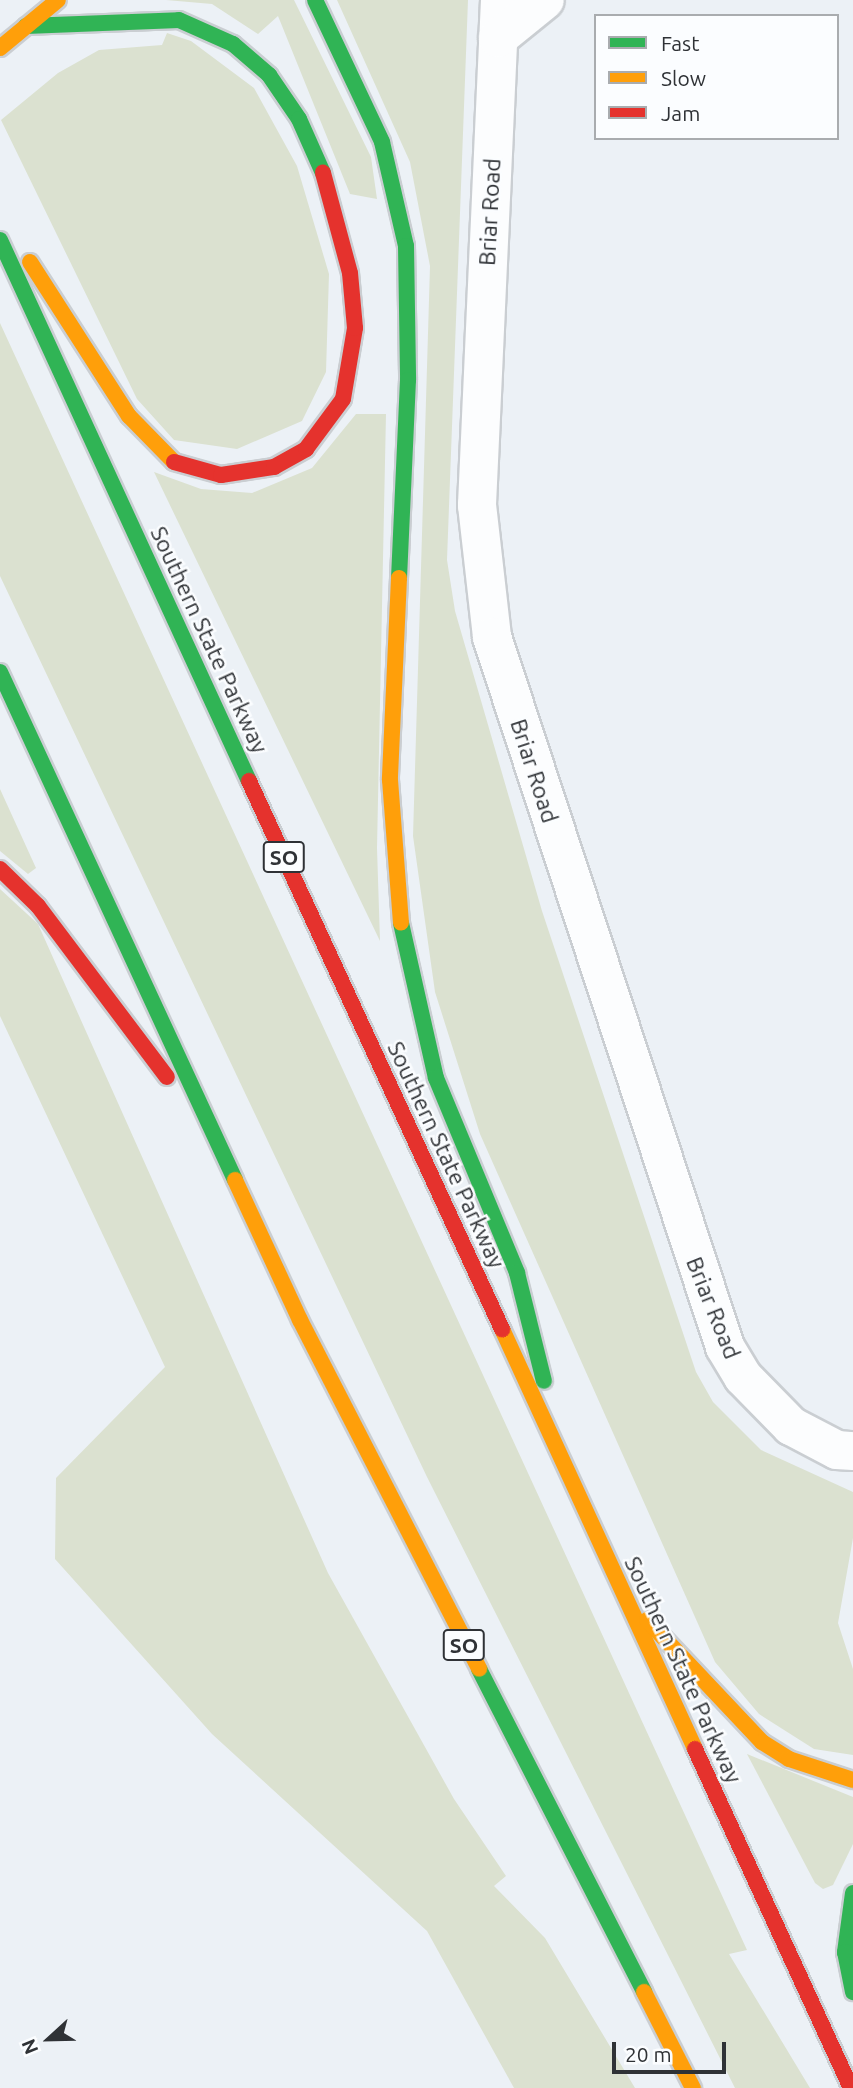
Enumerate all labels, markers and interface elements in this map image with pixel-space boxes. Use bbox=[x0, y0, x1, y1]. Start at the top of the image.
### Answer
legend bbox=[594, 14, 839, 140]
text: Fast bbox=[661, 31, 699, 55]
text: Slow bbox=[661, 66, 706, 90]
text: Jam bbox=[661, 101, 700, 125]
street label: Briar Road bbox=[473, 157, 507, 267]
street label: Southern State Parkway bbox=[144, 522, 274, 758]
street label: Briar Road bbox=[504, 716, 564, 826]
road number: SO bbox=[261, 840, 307, 874]
street label: Southern State Parkway bbox=[381, 1037, 511, 1273]
street label: Briar Road bbox=[680, 1253, 746, 1363]
street label: Southern State Parkway bbox=[618, 1552, 748, 1788]
road number: SO bbox=[441, 1628, 487, 1662]
north arrow bbox=[14, 2004, 84, 2074]
scale bar bbox=[615, 2028, 729, 2072]
text: N bbox=[17, 2036, 42, 2058]
text: 20 m bbox=[625, 2042, 672, 2066]

